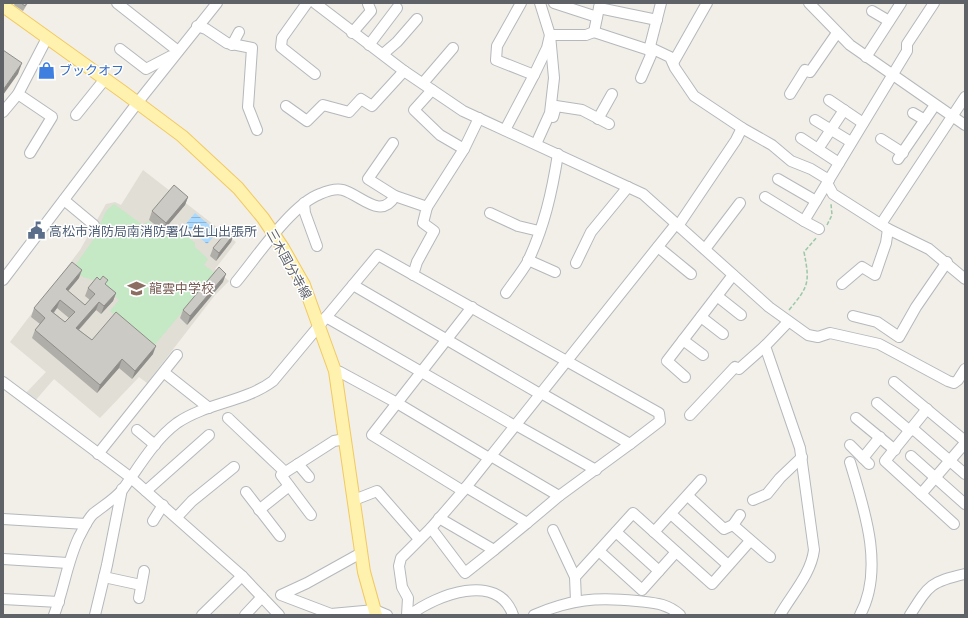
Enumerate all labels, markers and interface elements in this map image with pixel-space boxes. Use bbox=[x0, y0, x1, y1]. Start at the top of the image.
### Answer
shop icon: ブックオフ bbox=[36, 60, 56, 80]
place label: ブックオフ bbox=[59, 63, 124, 78]
public building icon: 高松市消防局南消防署仏生山出張所 bbox=[26, 221, 46, 241]
place label: 高松市消防局南消防署仏生山出張所 bbox=[49, 224, 257, 239]
street label: 三木国分寺線 bbox=[264, 226, 314, 302]
school or university icon: 龍雲中学校 bbox=[126, 278, 146, 298]
place label: 龍雲中学校 bbox=[149, 281, 214, 296]

